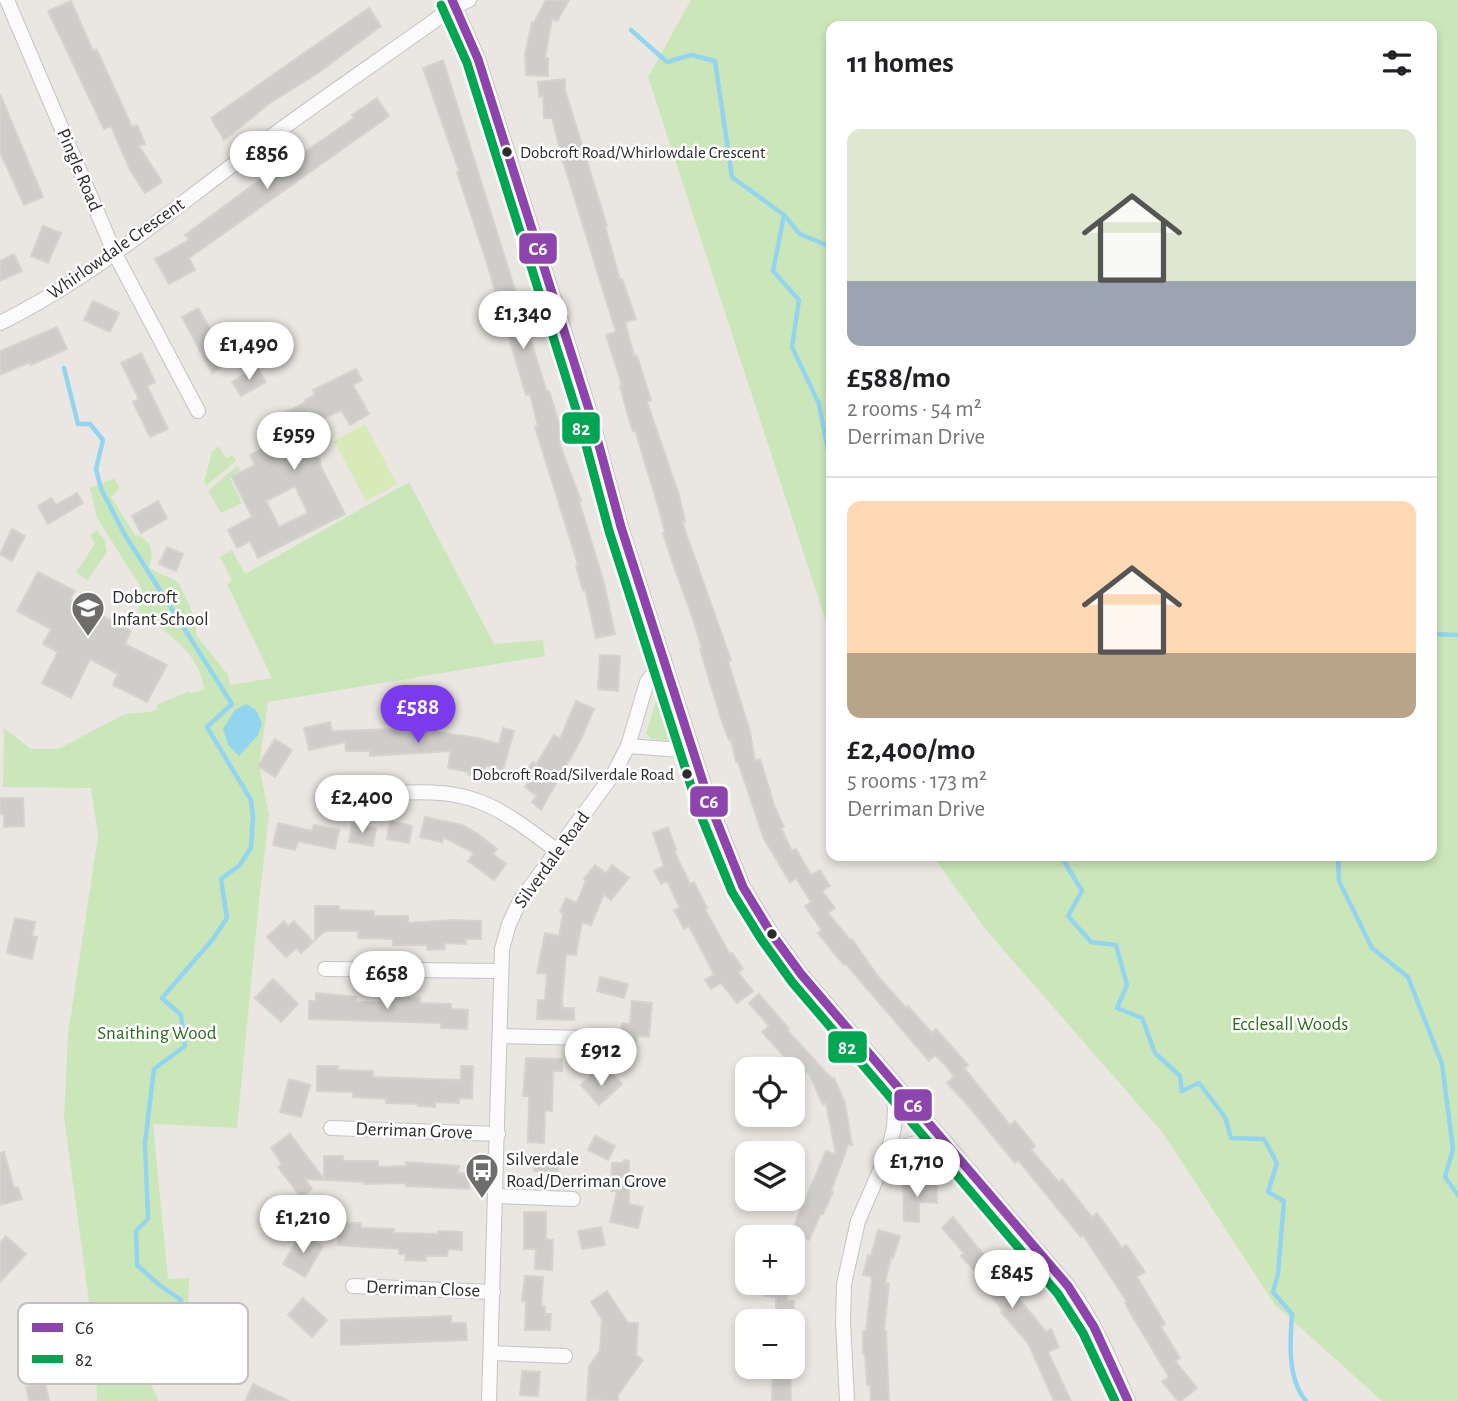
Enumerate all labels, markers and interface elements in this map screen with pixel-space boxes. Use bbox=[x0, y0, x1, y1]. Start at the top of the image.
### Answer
icon: filters bbox=[1378, 44, 1416, 82]
text: 11 homes bbox=[847, 48, 954, 78]
street label: Pingle Road bbox=[53, 126, 105, 214]
pin: £856 bbox=[226, 132, 308, 191]
text: £856 bbox=[246, 142, 288, 165]
place label: Dobcroft Road/Whirlowdale Crescent bbox=[520, 144, 766, 161]
marker: Dobcroft Road/Whirlowdale Crescent bbox=[500, 145, 514, 159]
icon: home bbox=[1069, 175, 1195, 301]
street label: Whirlowdale Crescent bbox=[44, 195, 188, 303]
line badge: C6 bbox=[518, 232, 558, 265]
text: C6 bbox=[528, 240, 548, 259]
pin: £1,340 bbox=[466, 292, 580, 351]
text: £1,340 bbox=[494, 302, 552, 325]
pin: £1,490 bbox=[192, 322, 306, 382]
text: £1,490 bbox=[220, 333, 278, 356]
text: £588/mo bbox=[847, 363, 950, 393]
text: 2 rooms · 54 m² bbox=[847, 398, 982, 421]
line badge: 82 bbox=[561, 411, 601, 445]
pin: £959 bbox=[253, 412, 335, 472]
text: 82 bbox=[572, 420, 590, 439]
text: £959 bbox=[273, 423, 315, 446]
text: Derriman Drive bbox=[847, 426, 985, 449]
icon: home bbox=[1069, 547, 1195, 673]
place label: Dobcroft Infant School bbox=[112, 588, 209, 629]
school or university icon: Dobcroft Infant School bbox=[69, 589, 107, 638]
pin: £588 bbox=[377, 686, 459, 745]
text: £588 bbox=[397, 696, 439, 719]
text: £2,400/mo bbox=[847, 735, 975, 765]
place label: Dobcroft Road/Silverdale Road bbox=[472, 766, 674, 783]
marker: Dobcroft Road/Silverdale Road bbox=[680, 767, 694, 781]
text: 5 rooms · 173 m² bbox=[847, 770, 987, 793]
pin: £2,400 bbox=[305, 776, 419, 835]
line badge: C6 bbox=[689, 785, 729, 818]
text: £2,400 bbox=[331, 786, 393, 809]
text: C6 bbox=[699, 793, 719, 812]
text: Derriman Drive bbox=[847, 798, 985, 821]
street label: Silverdale Road bbox=[511, 808, 593, 912]
unlabelled marker bbox=[765, 927, 779, 941]
pin: £658 bbox=[346, 951, 428, 1011]
text: £658 bbox=[366, 962, 408, 985]
park label: Ecclesall Woods bbox=[1232, 1015, 1348, 1034]
park label: Snaithing Wood bbox=[97, 1024, 217, 1043]
pin: £912 bbox=[560, 1028, 642, 1088]
line badge: 82 bbox=[827, 1030, 868, 1064]
text: £912 bbox=[581, 1039, 621, 1062]
text: 82 bbox=[838, 1039, 856, 1058]
map controls bbox=[735, 1057, 805, 1379]
button: locate bbox=[735, 1057, 805, 1127]
line badge: C6 bbox=[893, 1088, 933, 1122]
text: C6 bbox=[903, 1097, 923, 1116]
street label: Derriman Grove bbox=[355, 1119, 473, 1143]
pin: £1,710 bbox=[860, 1140, 974, 1199]
button: layers bbox=[735, 1141, 805, 1211]
place label: Silverdale Road/Derriman Grove bbox=[506, 1150, 667, 1191]
text: £1,710 bbox=[890, 1150, 944, 1173]
bus stop icon: Silverdale Road/Derriman Grove bbox=[463, 1151, 501, 1200]
pin: £1,210 bbox=[246, 1196, 360, 1255]
text: £1,210 bbox=[276, 1206, 330, 1229]
button: + bbox=[735, 1225, 805, 1295]
pin: £845 bbox=[971, 1250, 1053, 1310]
text: £845 bbox=[990, 1261, 1034, 1284]
street label: Derriman Close bbox=[366, 1278, 480, 1300]
legend bbox=[18, 1303, 248, 1384]
button: − bbox=[735, 1309, 805, 1379]
text: C6 bbox=[75, 1319, 94, 1338]
text: 82 bbox=[75, 1351, 93, 1370]

